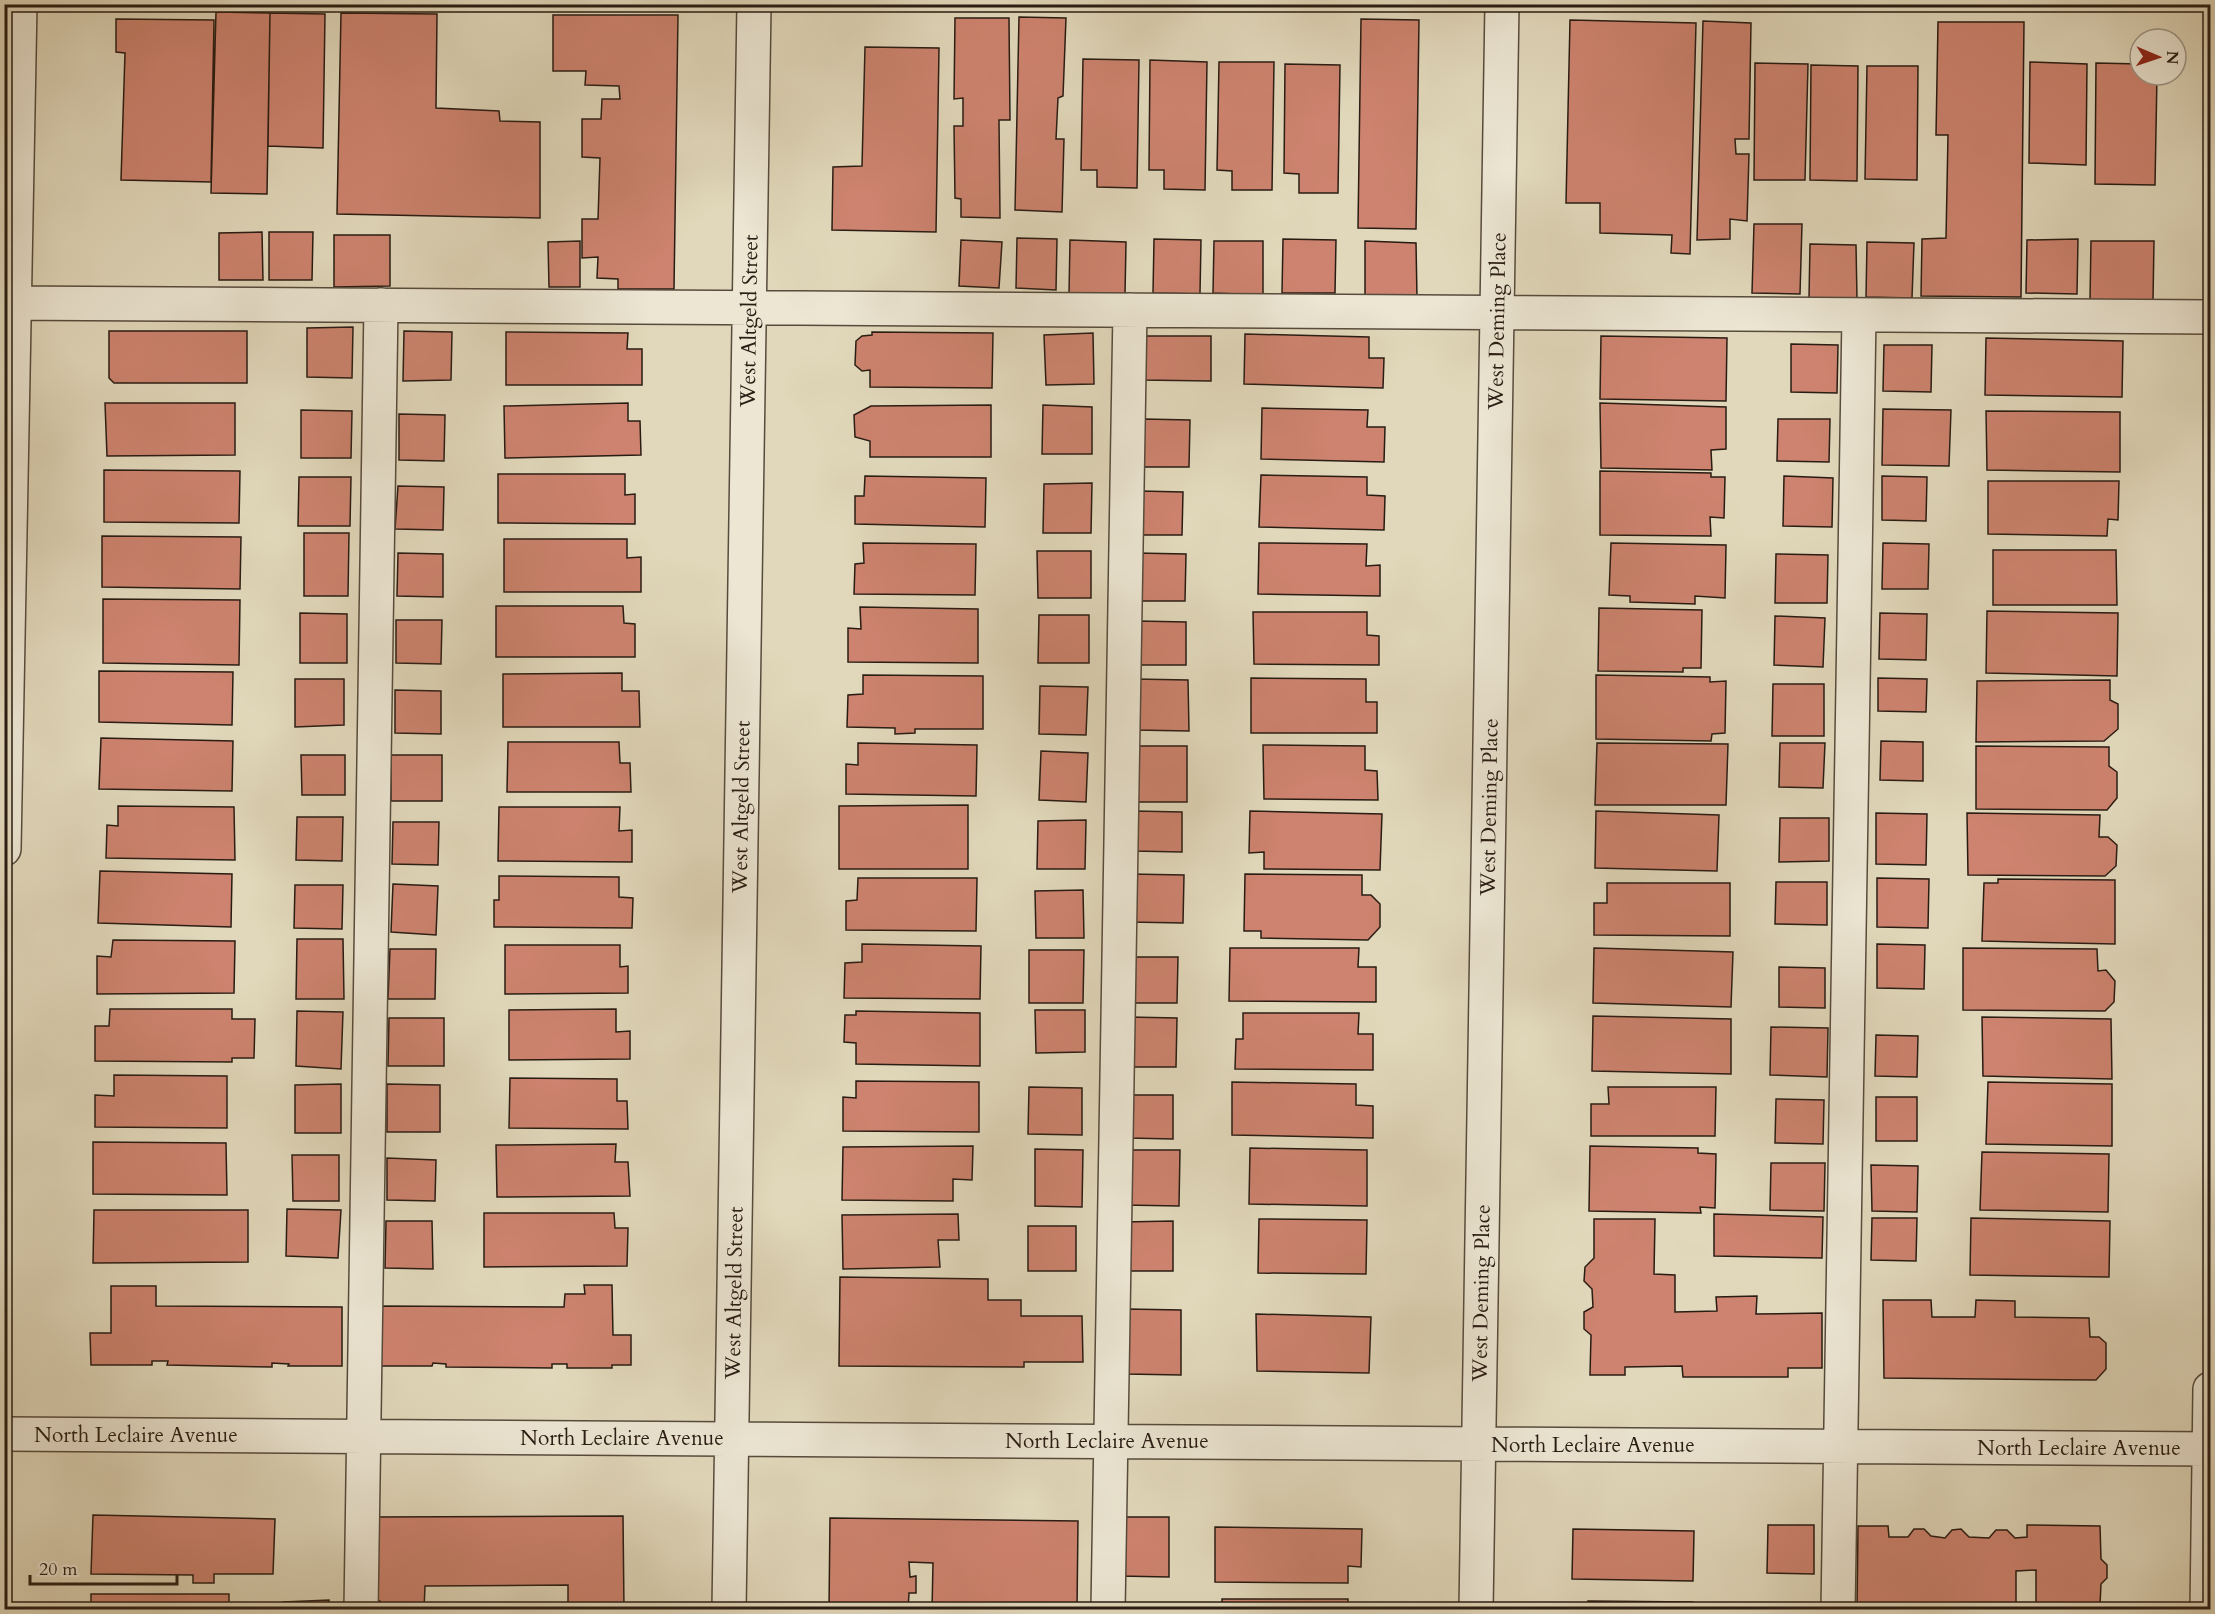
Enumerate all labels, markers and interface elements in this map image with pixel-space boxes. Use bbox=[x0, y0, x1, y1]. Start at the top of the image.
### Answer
north arrow bbox=[2128, 27, 2188, 87]
text: N bbox=[2161, 50, 2183, 65]
street label: West Deming Place bbox=[1481, 232, 1514, 411]
street label: West Altgeld Street bbox=[733, 234, 766, 409]
street label: West Deming Place bbox=[1473, 718, 1506, 897]
street label: West Altgeld Street bbox=[725, 720, 758, 895]
street label: West Deming Place bbox=[1465, 1204, 1498, 1383]
street label: West Altgeld Street bbox=[718, 1206, 751, 1381]
street label: North Leclaire Avenue bbox=[34, 1421, 238, 1450]
street label: North Leclaire Avenue bbox=[520, 1424, 724, 1453]
street label: North Leclaire Avenue bbox=[1005, 1427, 1209, 1456]
street label: North Leclaire Avenue bbox=[1491, 1431, 1695, 1460]
street label: North Leclaire Avenue bbox=[1977, 1434, 2181, 1463]
scale bar bbox=[30, 1548, 177, 1586]
text: 20 m bbox=[39, 1557, 78, 1582]

